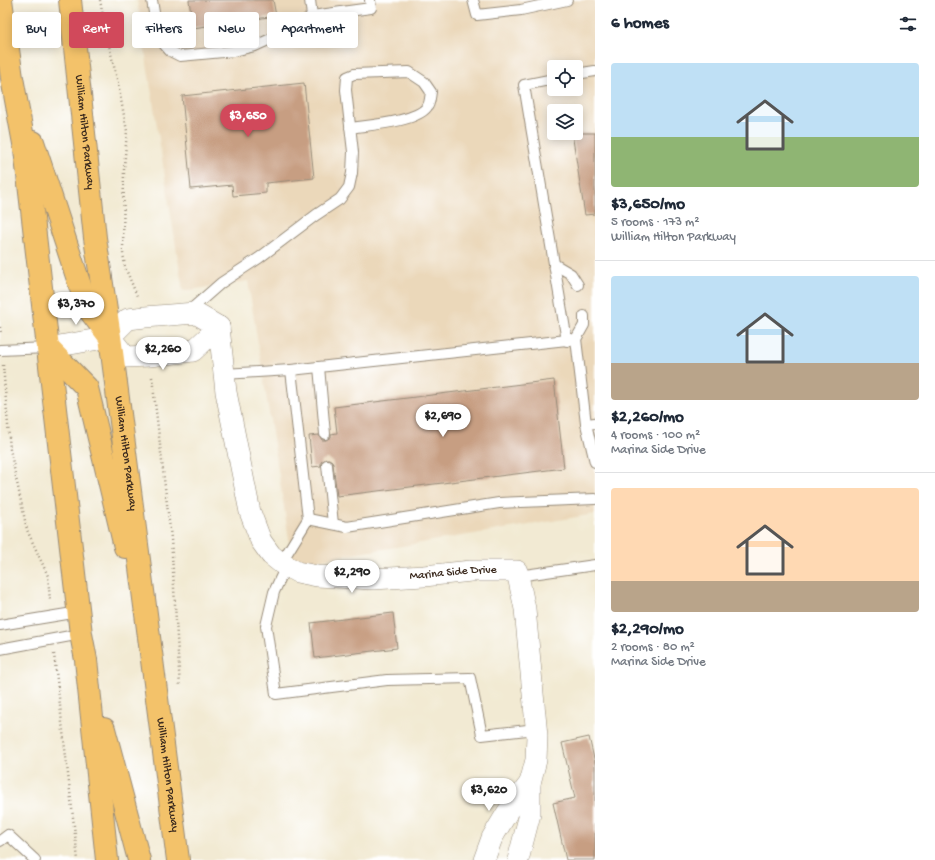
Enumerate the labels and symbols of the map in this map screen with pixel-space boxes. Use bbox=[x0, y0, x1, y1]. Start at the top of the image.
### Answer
street label: William Hilton Parkway bbox=[71, 74, 97, 190]
pin: $3,650 bbox=[215, 104, 281, 138]
pin: $3,370 bbox=[43, 292, 109, 326]
pin: $2,260 bbox=[130, 337, 196, 371]
street label: William Hilton Parkway bbox=[111, 395, 140, 512]
pin: $2,690 bbox=[410, 404, 476, 438]
pin: $2,290 bbox=[319, 560, 385, 594]
street label: Marina Side Drive bbox=[409, 564, 498, 584]
street label: William Hilton Parkway bbox=[153, 717, 181, 833]
pin: $3,620 bbox=[456, 778, 522, 812]

